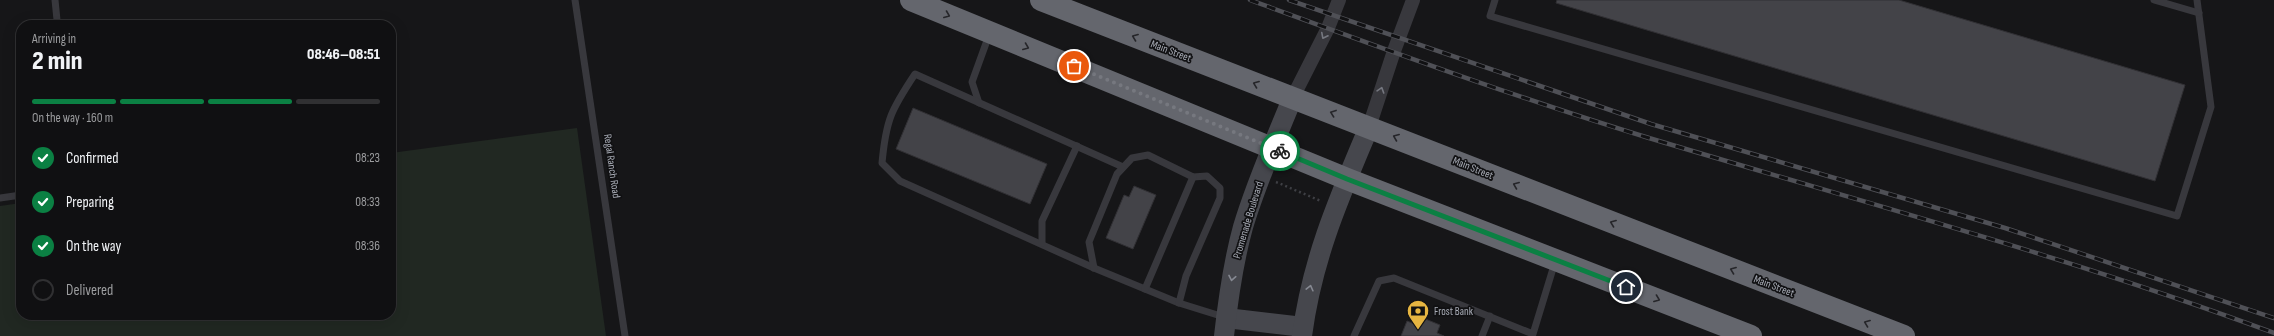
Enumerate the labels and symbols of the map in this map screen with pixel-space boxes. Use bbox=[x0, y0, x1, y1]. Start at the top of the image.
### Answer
one-way arrow bbox=[944, 10, 951, 18]
one-way arrow bbox=[1321, 32, 1329, 39]
one-way arrow bbox=[1132, 33, 1139, 41]
street label: Main Street bbox=[1149, 37, 1194, 65]
one-way arrow bbox=[1023, 42, 1030, 50]
pin bbox=[1057, 49, 1091, 83]
one-way arrow bbox=[1253, 81, 1260, 89]
one-way arrow bbox=[1376, 86, 1385, 93]
one-way arrow bbox=[1329, 110, 1336, 118]
courier bbox=[1260, 131, 1300, 171]
street label: Regal Ranch Road bbox=[601, 133, 623, 199]
one-way arrow bbox=[1392, 134, 1399, 142]
street label: Main Street bbox=[1451, 154, 1496, 182]
street label: Promenade Boulevard bbox=[1230, 180, 1266, 260]
one-way arrow bbox=[1513, 181, 1520, 189]
one-way arrow bbox=[1609, 219, 1616, 227]
one-way arrow bbox=[1730, 267, 1737, 275]
pin bbox=[1609, 270, 1643, 304]
street label: Main Street bbox=[1752, 272, 1797, 300]
one-way arrow bbox=[1228, 275, 1236, 281]
one-way arrow bbox=[1305, 285, 1313, 292]
one-way arrow bbox=[1654, 295, 1661, 303]
bank icon: Frost Bank bbox=[1405, 298, 1431, 331]
place label: Frost Bank bbox=[1434, 305, 1474, 318]
one-way arrow bbox=[1864, 320, 1872, 328]

